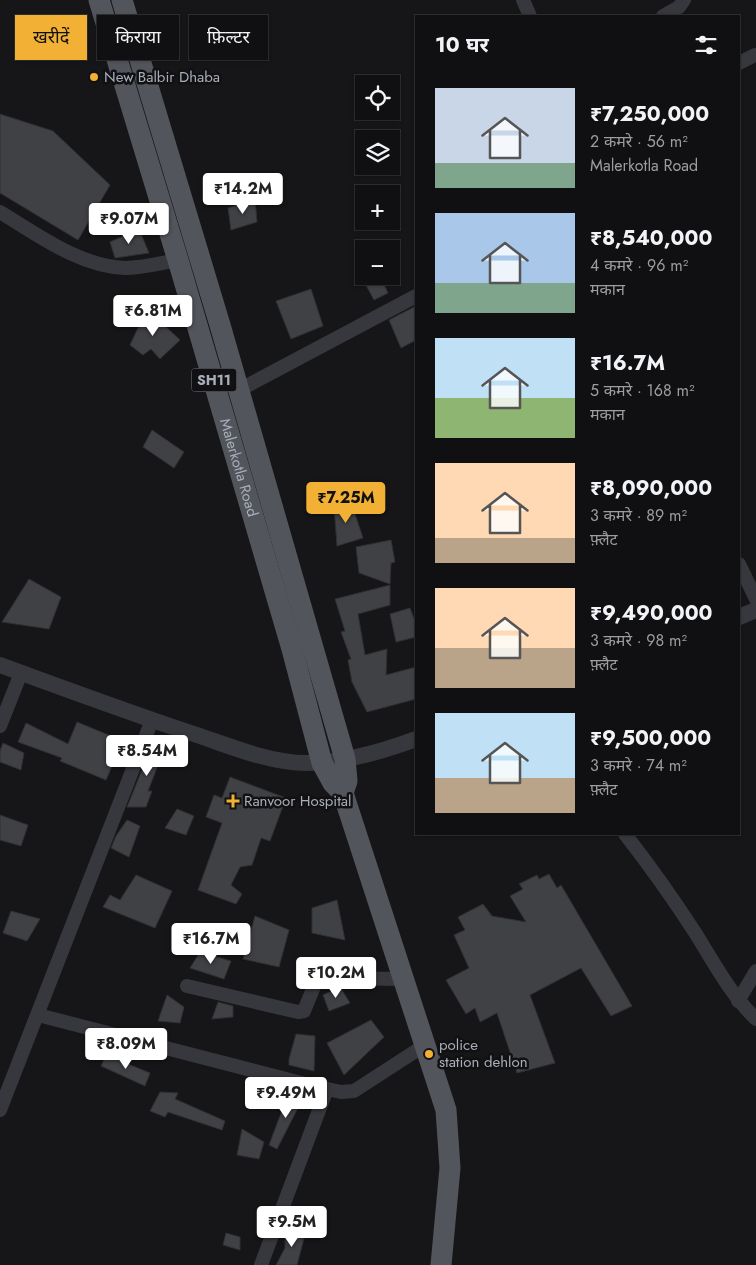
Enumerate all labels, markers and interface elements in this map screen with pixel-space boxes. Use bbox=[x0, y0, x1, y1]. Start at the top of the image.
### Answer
chip: खरीदें bbox=[15, 15, 87, 60]
chip: किराया bbox=[97, 15, 179, 60]
chip: फ़िल्टर bbox=[189, 15, 268, 60]
text: 10 घर bbox=[435, 30, 489, 60]
icon: filters bbox=[692, 31, 720, 59]
place label: New Balbir Dhaba bbox=[104, 66, 220, 88]
marker: New Balbir Dhaba bbox=[88, 71, 100, 83]
map controls bbox=[355, 75, 400, 285]
button: locate bbox=[355, 75, 400, 120]
text: ₹7,250,000 bbox=[590, 99, 709, 129]
icon: home bbox=[475, 108, 535, 168]
button: layers bbox=[355, 130, 400, 175]
text: 2 कमरे · 56 m² bbox=[590, 130, 688, 153]
text: Malerkotla Road bbox=[590, 154, 698, 177]
pin: ₹14.2M bbox=[202, 172, 284, 215]
text: ₹14.2M bbox=[214, 177, 272, 200]
button: + bbox=[355, 185, 400, 230]
pin: ₹9.07M bbox=[88, 202, 170, 245]
text: ₹9.07M bbox=[100, 207, 158, 230]
text: ₹8,540,000 bbox=[590, 223, 712, 253]
icon: home bbox=[475, 233, 535, 293]
button: − bbox=[355, 240, 400, 285]
text: 4 कमरे · 96 m² bbox=[590, 254, 688, 277]
text: मकान bbox=[590, 278, 625, 301]
pin: ₹6.81M bbox=[112, 294, 194, 337]
text: ₹6.81M bbox=[124, 299, 182, 322]
text: ₹16.7M bbox=[590, 348, 665, 378]
icon: home bbox=[475, 358, 535, 418]
road number: SH11 bbox=[192, 368, 236, 392]
text: 5 कमरे · 168 m² bbox=[590, 379, 695, 402]
text: मकान bbox=[590, 403, 625, 426]
street label: Malerkotla Road bbox=[214, 416, 264, 519]
text: ₹8,090,000 bbox=[590, 473, 712, 503]
pin: ₹7.25M bbox=[305, 482, 387, 524]
icon: home bbox=[475, 483, 535, 543]
text: ₹7.25M bbox=[317, 486, 375, 509]
text: 3 कमरे · 89 m² bbox=[590, 504, 687, 527]
text: फ़्लैट bbox=[590, 528, 618, 551]
text: ₹9,490,000 bbox=[590, 598, 713, 628]
icon: home bbox=[475, 608, 535, 668]
text: 3 कमरे · 98 m² bbox=[590, 629, 687, 652]
text: फ़्लैट bbox=[590, 653, 618, 676]
text: ₹9,500,000 bbox=[590, 723, 711, 753]
icon: home bbox=[475, 733, 535, 793]
pin: ₹8.54M bbox=[106, 734, 188, 777]
text: ₹8.54M bbox=[117, 739, 177, 762]
text: 3 कमरे · 74 m² bbox=[590, 754, 687, 777]
text: फ़्लैट bbox=[590, 778, 618, 801]
place label: Ranvoor Hospital bbox=[244, 790, 352, 812]
marker: Ranvoor Hospital bbox=[226, 794, 240, 808]
pin: ₹16.7M bbox=[170, 922, 252, 965]
text: ₹16.7M bbox=[182, 927, 240, 950]
pin: ₹10.2M bbox=[295, 956, 377, 999]
text: ₹10.2M bbox=[307, 961, 365, 984]
pin: ₹8.09M bbox=[85, 1028, 167, 1070]
text: ₹8.09M bbox=[96, 1032, 156, 1055]
place label: police station dehlon bbox=[439, 1034, 528, 1073]
marker: police station dehlon bbox=[423, 1048, 435, 1060]
pin: ₹9.49M bbox=[245, 1076, 327, 1119]
text: ₹9.49M bbox=[256, 1081, 316, 1104]
pin: ₹9.5M bbox=[257, 1206, 327, 1248]
text: ₹9.5M bbox=[268, 1210, 316, 1233]

